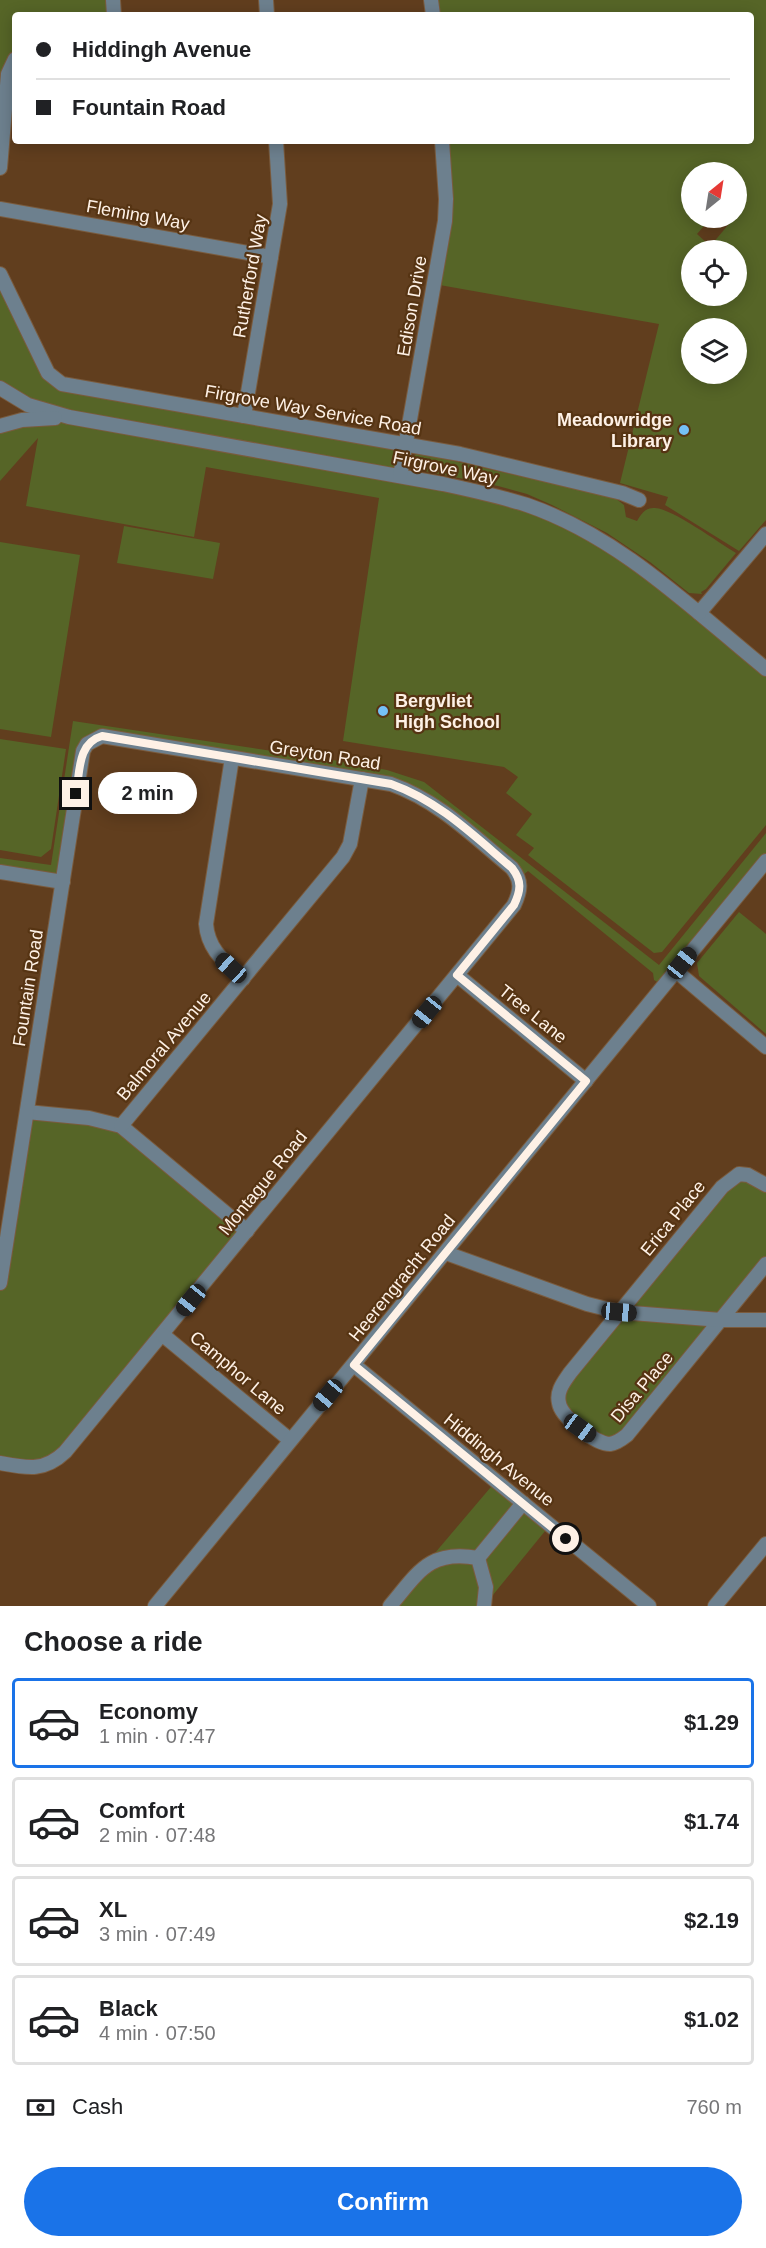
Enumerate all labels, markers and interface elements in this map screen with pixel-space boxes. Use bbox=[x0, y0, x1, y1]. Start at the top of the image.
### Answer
text: Hiddingh Avenue bbox=[72, 37, 251, 62]
text: Fountain Road bbox=[72, 95, 226, 120]
north arrow bbox=[681, 162, 747, 228]
map controls bbox=[681, 162, 747, 384]
street label: Fleming Way bbox=[85, 196, 191, 234]
street label: Rutherford Way bbox=[229, 213, 271, 339]
button: locate bbox=[681, 240, 747, 306]
street label: Edison Drive bbox=[393, 254, 431, 358]
button: layers bbox=[681, 318, 747, 384]
street label: Firgrove Way Service Road bbox=[203, 381, 423, 439]
place label: Meadowridge Library bbox=[557, 410, 672, 451]
marker: Meadowridge Library bbox=[677, 423, 691, 437]
street label: Firgrove Way bbox=[391, 447, 499, 489]
place label: Bergvliet High School bbox=[395, 691, 500, 732]
marker: Bergvliet High School bbox=[376, 704, 390, 718]
street label: Greyton Road bbox=[268, 736, 382, 774]
callout: 2 min bbox=[97, 773, 196, 815]
route end bbox=[62, 780, 89, 807]
text: 2 min bbox=[121, 782, 174, 804]
street label: Fountain Road bbox=[9, 928, 47, 1048]
car bbox=[664, 943, 700, 983]
car bbox=[212, 949, 250, 987]
street label: Tree Lane bbox=[495, 981, 571, 1047]
street label: Balmoral Avenue bbox=[113, 988, 215, 1104]
car bbox=[409, 992, 445, 1032]
street label: Montague Road bbox=[215, 1127, 311, 1239]
street label: Erica Place bbox=[637, 1176, 709, 1260]
street label: Heerengracht Road bbox=[345, 1211, 459, 1345]
car bbox=[173, 1280, 209, 1320]
car bbox=[600, 1301, 638, 1323]
street label: Camphor Lane bbox=[186, 1327, 290, 1419]
street label: Disa Place bbox=[607, 1348, 677, 1426]
car bbox=[310, 1375, 346, 1415]
street label: Hiddingh Avenue bbox=[440, 1409, 558, 1511]
car bbox=[560, 1410, 600, 1446]
route start bbox=[552, 1525, 579, 1552]
text: Choose a ride bbox=[24, 1627, 203, 1657]
icon: car bbox=[27, 1696, 81, 1750]
text: Economy bbox=[99, 1699, 198, 1724]
text: $1.29 bbox=[684, 1710, 739, 1735]
text: 1 min · 07:47 bbox=[99, 1725, 216, 1747]
icon: car bbox=[27, 1795, 81, 1849]
text: Comfort bbox=[99, 1798, 185, 1823]
text: $1.74 bbox=[684, 1809, 739, 1834]
text: 2 min · 07:48 bbox=[99, 1824, 216, 1846]
icon: car bbox=[27, 1894, 81, 1948]
text: XL bbox=[99, 1897, 127, 1922]
text: $2.19 bbox=[684, 1908, 739, 1933]
text: 3 min · 07:49 bbox=[99, 1923, 216, 1945]
icon: car bbox=[27, 1993, 81, 2047]
text: Black bbox=[99, 1996, 158, 2021]
text: $1.02 bbox=[684, 2007, 739, 2032]
text: 4 min · 07:50 bbox=[99, 2022, 216, 2044]
icon: cash bbox=[24, 2091, 57, 2124]
text: Cash bbox=[72, 2094, 123, 2119]
text: 760 m bbox=[686, 2096, 742, 2118]
button: Confirm bbox=[24, 2167, 742, 2236]

